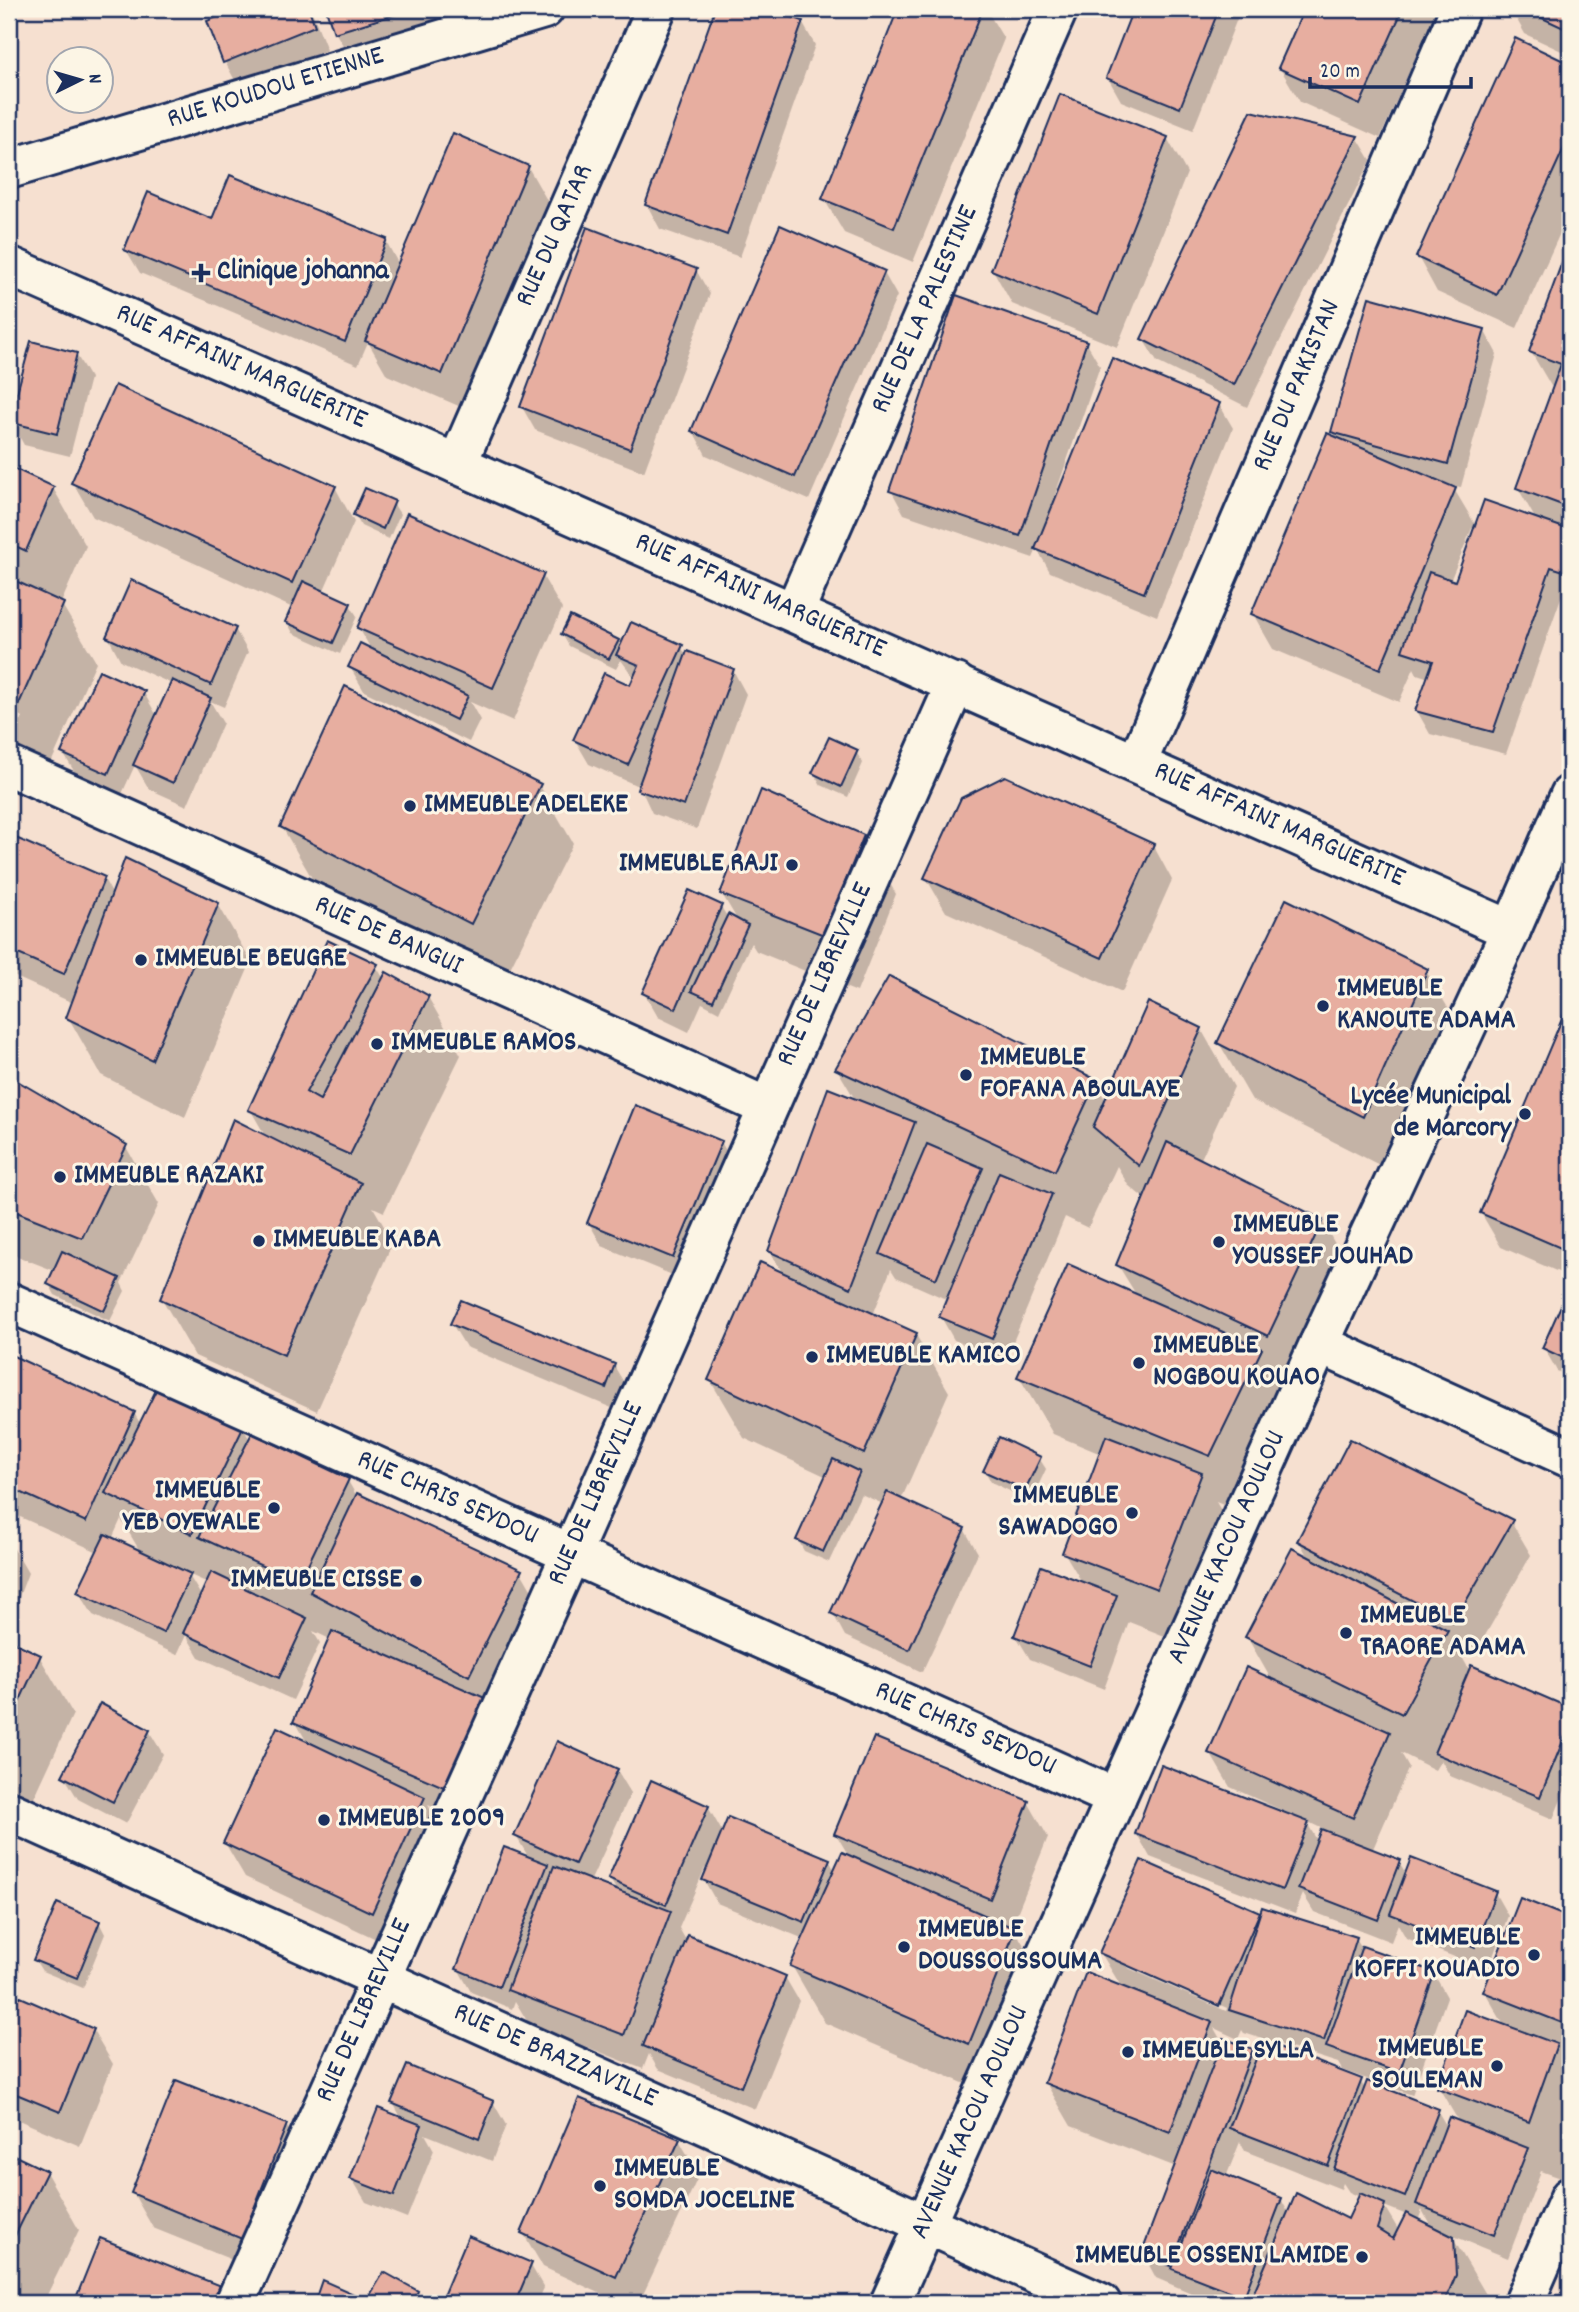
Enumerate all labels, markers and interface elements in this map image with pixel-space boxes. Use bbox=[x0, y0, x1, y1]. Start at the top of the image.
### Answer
street label: RUE KOUDOU ETIENNE bbox=[163, 37, 390, 141]
north arrow bbox=[46, 46, 116, 116]
scale bar bbox=[1310, 46, 1470, 90]
text: 20 m bbox=[1320, 58, 1360, 88]
text: N bbox=[80, 73, 107, 85]
street label: RUE DU QATAR bbox=[507, 158, 605, 314]
street label: RUE DE LA PALESTINE bbox=[862, 199, 990, 420]
place label: Clinique johanna bbox=[217, 253, 390, 293]
marker: Clinique johanna bbox=[191, 263, 211, 283]
street label: RUE DU PAKISTAN bbox=[1244, 294, 1352, 478]
street label: RUE AFFAINI MARGUERITE bbox=[109, 295, 373, 442]
street label: RUE AFFAINI MARGUERITE bbox=[628, 524, 892, 671]
street label: RUE AFFAINI MARGUERITE bbox=[1147, 753, 1411, 900]
place label: IMMEUBLE ADELEKE bbox=[424, 786, 628, 826]
marker: IMMEUBLE ADELEKE bbox=[402, 798, 418, 814]
place label: IMMEUBLE RAJI bbox=[619, 845, 778, 885]
marker: IMMEUBLE RAJI bbox=[784, 857, 800, 873]
street label: RUE DE LIBREVILLE bbox=[768, 876, 885, 1073]
street label: RUE DE BANGUI bbox=[307, 886, 469, 988]
place label: IMMEUBLE BEUGRE bbox=[155, 940, 347, 980]
marker: IMMEUBLE BEUGRE bbox=[133, 952, 149, 968]
place label: IMMEUBLE KANOUTE ADAMA bbox=[1337, 970, 1516, 1042]
marker: IMMEUBLE KANOUTE ADAMA bbox=[1315, 998, 1331, 1014]
place label: IMMEUBLE RAMOS bbox=[391, 1024, 576, 1064]
marker: IMMEUBLE RAMOS bbox=[369, 1036, 385, 1052]
place label: IMMEUBLE FOFANA ABOULAYE bbox=[980, 1039, 1180, 1111]
marker: IMMEUBLE FOFANA ABOULAYE bbox=[958, 1067, 974, 1083]
place label: Lycée Municipal de Marcory bbox=[1351, 1078, 1513, 1150]
marker: Lycée Municipal de Marcory bbox=[1517, 1106, 1533, 1122]
place label: IMMEUBLE RAZAKI bbox=[74, 1157, 264, 1197]
marker: IMMEUBLE RAZAKI bbox=[52, 1169, 68, 1185]
place label: IMMEUBLE YOUSSEF JOUHAD bbox=[1232, 1206, 1414, 1278]
place label: IMMEUBLE KABA bbox=[273, 1221, 441, 1261]
marker: IMMEUBLE KABA bbox=[251, 1233, 267, 1249]
marker: IMMEUBLE YOUSSEF JOUHAD bbox=[1211, 1234, 1227, 1250]
place label: IMMEUBLE NOGBOU KOUAO bbox=[1153, 1327, 1320, 1399]
place label: IMMEUBLE KAMICO bbox=[826, 1337, 1021, 1377]
marker: IMMEUBLE KAMICO bbox=[804, 1349, 820, 1365]
marker: IMMEUBLE NOGBOU KOUAO bbox=[1131, 1355, 1147, 1371]
street label: RUE DE LIBREVILLE bbox=[539, 1395, 656, 1592]
street label: AVENUE KACOU AOULOU bbox=[1159, 1425, 1297, 1671]
street label: RUE CHRIS SEYDOU bbox=[350, 1441, 544, 1557]
place label: IMMEUBLE YEB OYEWALE bbox=[122, 1472, 260, 1544]
place label: IMMEUBLE SAWADOGO bbox=[998, 1477, 1118, 1549]
marker: IMMEUBLE YEB OYEWALE bbox=[266, 1500, 282, 1516]
marker: IMMEUBLE SAWADOGO bbox=[1124, 1505, 1140, 1521]
place label: IMMEUBLE CISSE bbox=[231, 1561, 402, 1601]
marker: IMMEUBLE CISSE bbox=[408, 1573, 424, 1589]
place label: IMMEUBLE TRAORE ADAMA bbox=[1360, 1597, 1526, 1669]
marker: IMMEUBLE TRAORE ADAMA bbox=[1338, 1625, 1354, 1641]
street label: RUE CHRIS SEYDOU bbox=[868, 1672, 1062, 1788]
place label: IMMEUBLE 2009 bbox=[338, 1800, 505, 1840]
marker: IMMEUBLE 2009 bbox=[316, 1812, 332, 1828]
place label: IMMEUBLE DOUSSOUSSOUMA bbox=[918, 1911, 1102, 1983]
street label: RUE DE LIBREVILLE bbox=[307, 1912, 424, 2109]
place label: IMMEUBLE KOFFI KOUADIO bbox=[1354, 1919, 1520, 1991]
marker: IMMEUBLE DOUSSOUSSOUMA bbox=[896, 1939, 912, 1955]
marker: IMMEUBLE KOFFI KOUADIO bbox=[1526, 1947, 1542, 1963]
street label: RUE DE BRAZZAVILLE bbox=[446, 1994, 664, 2120]
street label: AVENUE KACOU AOULOU bbox=[902, 2000, 1040, 2246]
place label: IMMEUBLE SOULEMAN bbox=[1371, 2030, 1483, 2102]
place label: IMMEUBLE SYLLA bbox=[1142, 2032, 1314, 2072]
marker: IMMEUBLE SYLLA bbox=[1120, 2044, 1136, 2060]
marker: IMMEUBLE SOULEMAN bbox=[1489, 2058, 1505, 2074]
place label: IMMEUBLE SOMDA JOCELINE bbox=[614, 2150, 795, 2222]
marker: IMMEUBLE SOMDA JOCELINE bbox=[592, 2178, 608, 2194]
place label: IMMEUBLE OSSENI LAMIDE bbox=[1075, 2237, 1348, 2277]
marker: IMMEUBLE OSSENI LAMIDE bbox=[1354, 2249, 1370, 2265]

